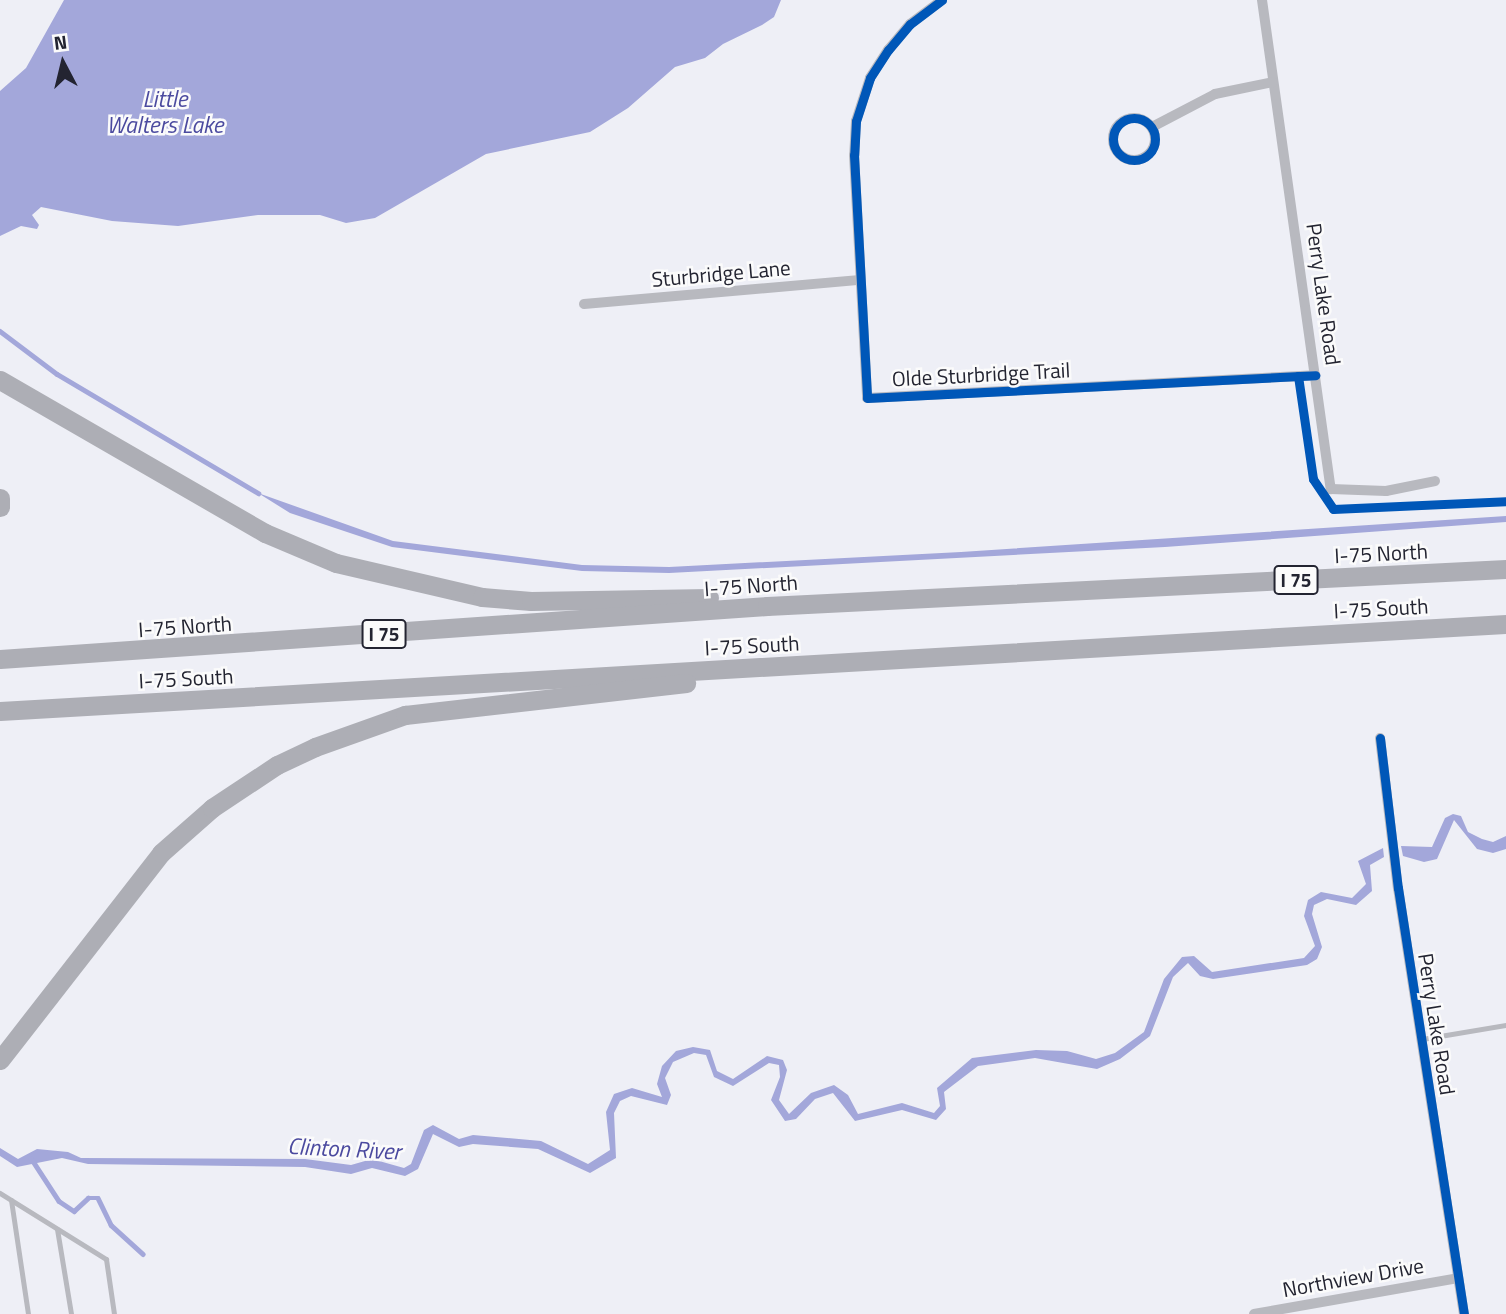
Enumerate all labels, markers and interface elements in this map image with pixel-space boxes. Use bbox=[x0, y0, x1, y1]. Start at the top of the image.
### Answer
text: N bbox=[52, 26, 69, 57]
north arrow bbox=[28, 28, 98, 98]
water label: Little Walters Lake bbox=[107, 85, 223, 139]
street label: Perry Lake Road bbox=[1302, 221, 1346, 367]
street label: Sturbridge Lane bbox=[650, 254, 792, 292]
street label: Olde Sturbridge Trail bbox=[891, 357, 1071, 391]
street label: I-75 North bbox=[1334, 538, 1428, 568]
road number: I 75 bbox=[1273, 565, 1319, 596]
street label: I-75 North bbox=[703, 569, 799, 601]
street label: I-75 South bbox=[1333, 593, 1429, 623]
street label: I-75 North bbox=[137, 610, 233, 642]
road number: I 75 bbox=[361, 618, 407, 650]
street label: I-75 South bbox=[704, 630, 800, 660]
street label: I-75 South bbox=[138, 663, 234, 693]
street label: Perry Lake Road bbox=[1413, 951, 1461, 1097]
water label: Clinton River bbox=[287, 1132, 401, 1166]
street label: Northview Drive bbox=[1281, 1252, 1425, 1302]

